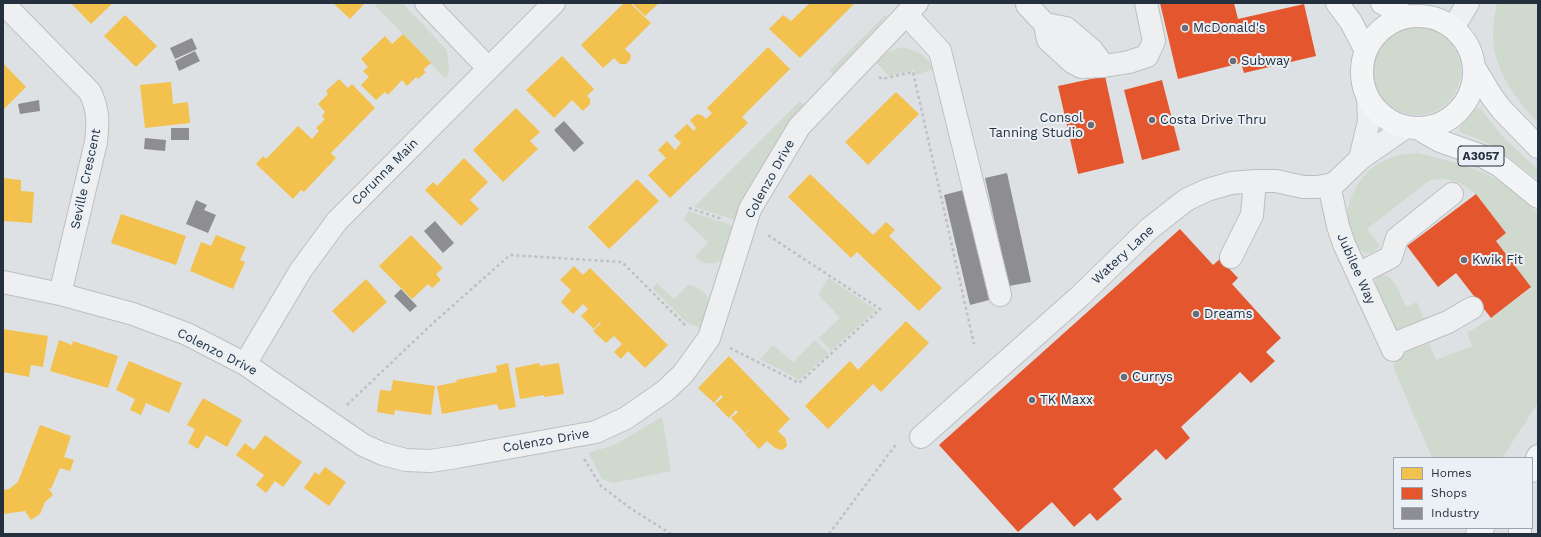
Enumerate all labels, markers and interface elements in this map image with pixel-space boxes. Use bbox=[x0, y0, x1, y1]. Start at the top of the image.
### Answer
place label: McDonald's bbox=[1193, 20, 1266, 36]
marker: McDonald's bbox=[1180, 23, 1190, 33]
place label: Subway bbox=[1241, 53, 1290, 69]
marker: Subway bbox=[1228, 56, 1238, 66]
place label: Consol Tanning Studio bbox=[989, 110, 1083, 141]
place label: Costa Drive Thru bbox=[1160, 112, 1267, 128]
marker: Costa Drive Thru bbox=[1147, 115, 1157, 125]
marker: Consol Tanning Studio bbox=[1086, 120, 1096, 130]
street label: Seville Crescent bbox=[68, 127, 104, 231]
street label: Corunna Main bbox=[348, 135, 422, 209]
street label: Colenzo Drive bbox=[742, 137, 798, 221]
road number: A3057 bbox=[1458, 146, 1504, 166]
street label: Watery Lane bbox=[1089, 222, 1157, 288]
street label: Jubilee Way bbox=[1333, 231, 1379, 307]
place label: Kwik Fit bbox=[1472, 252, 1523, 268]
marker: Kwik Fit bbox=[1459, 255, 1469, 265]
place label: Dreams bbox=[1204, 306, 1253, 322]
marker: Dreams bbox=[1191, 309, 1201, 319]
street label: Colenzo Drive bbox=[174, 325, 260, 379]
place label: Currys bbox=[1132, 369, 1173, 385]
marker: Currys bbox=[1119, 372, 1129, 382]
place label: TK Maxx bbox=[1040, 392, 1093, 408]
marker: TK Maxx bbox=[1027, 395, 1037, 405]
street label: Colenzo Drive bbox=[501, 426, 591, 456]
legend bbox=[1393, 457, 1533, 529]
text: Homes bbox=[1431, 466, 1472, 480]
text: Shops bbox=[1431, 486, 1467, 500]
text: Industry bbox=[1431, 506, 1479, 520]

